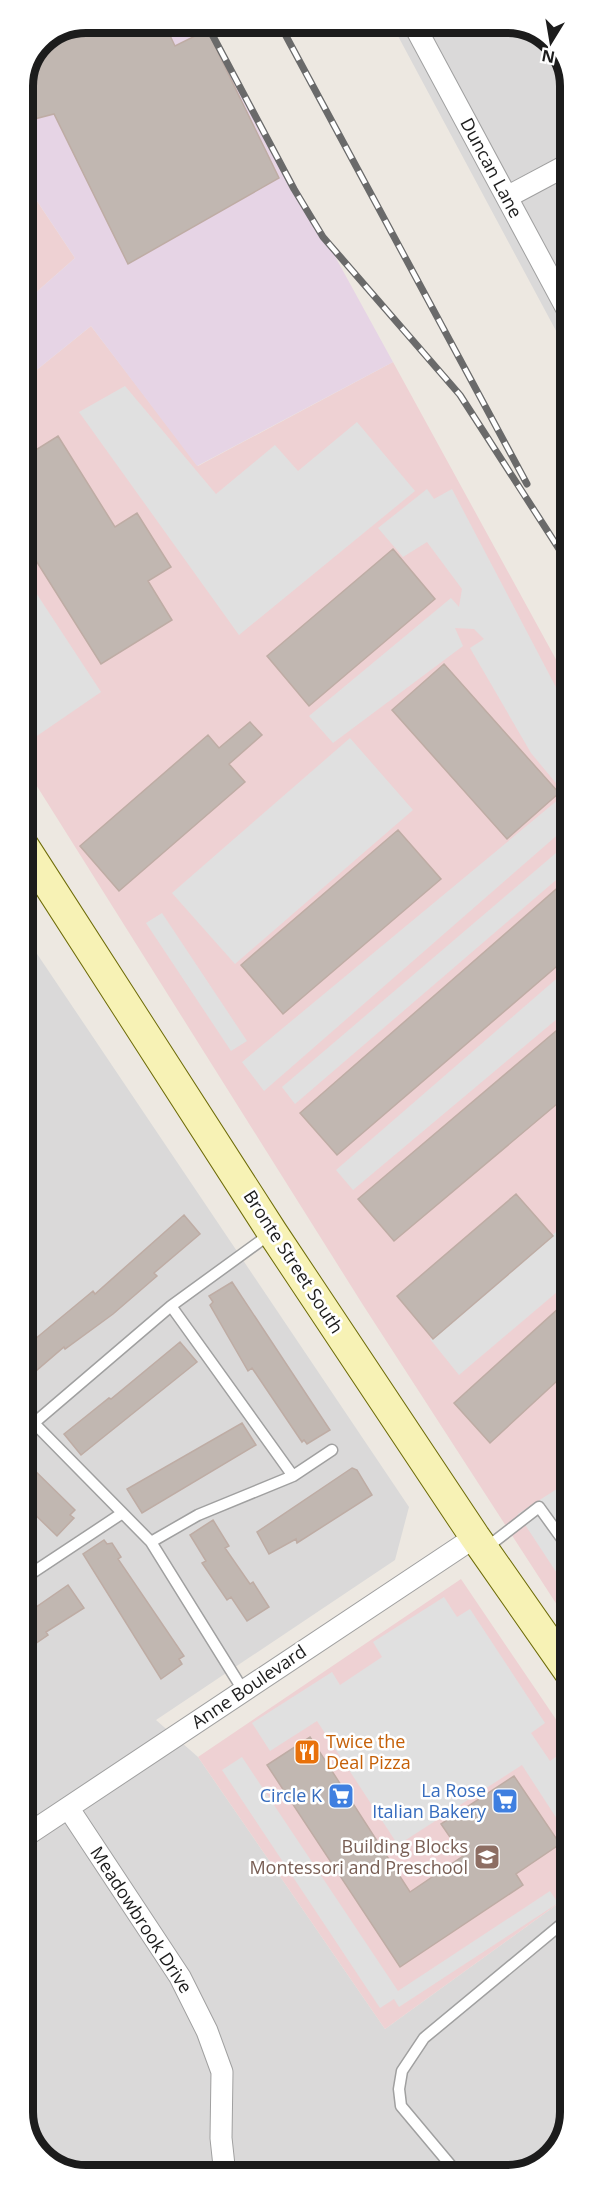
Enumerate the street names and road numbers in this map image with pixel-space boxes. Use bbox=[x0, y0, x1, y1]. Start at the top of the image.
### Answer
street label: Duncan Lane bbox=[455, 113, 528, 222]
street label: Bronte Street South bbox=[239, 1185, 349, 1338]
street label: Anne Boulevard bbox=[186, 1639, 311, 1734]
street label: Meadowbrook Drive bbox=[85, 1842, 198, 1997]

